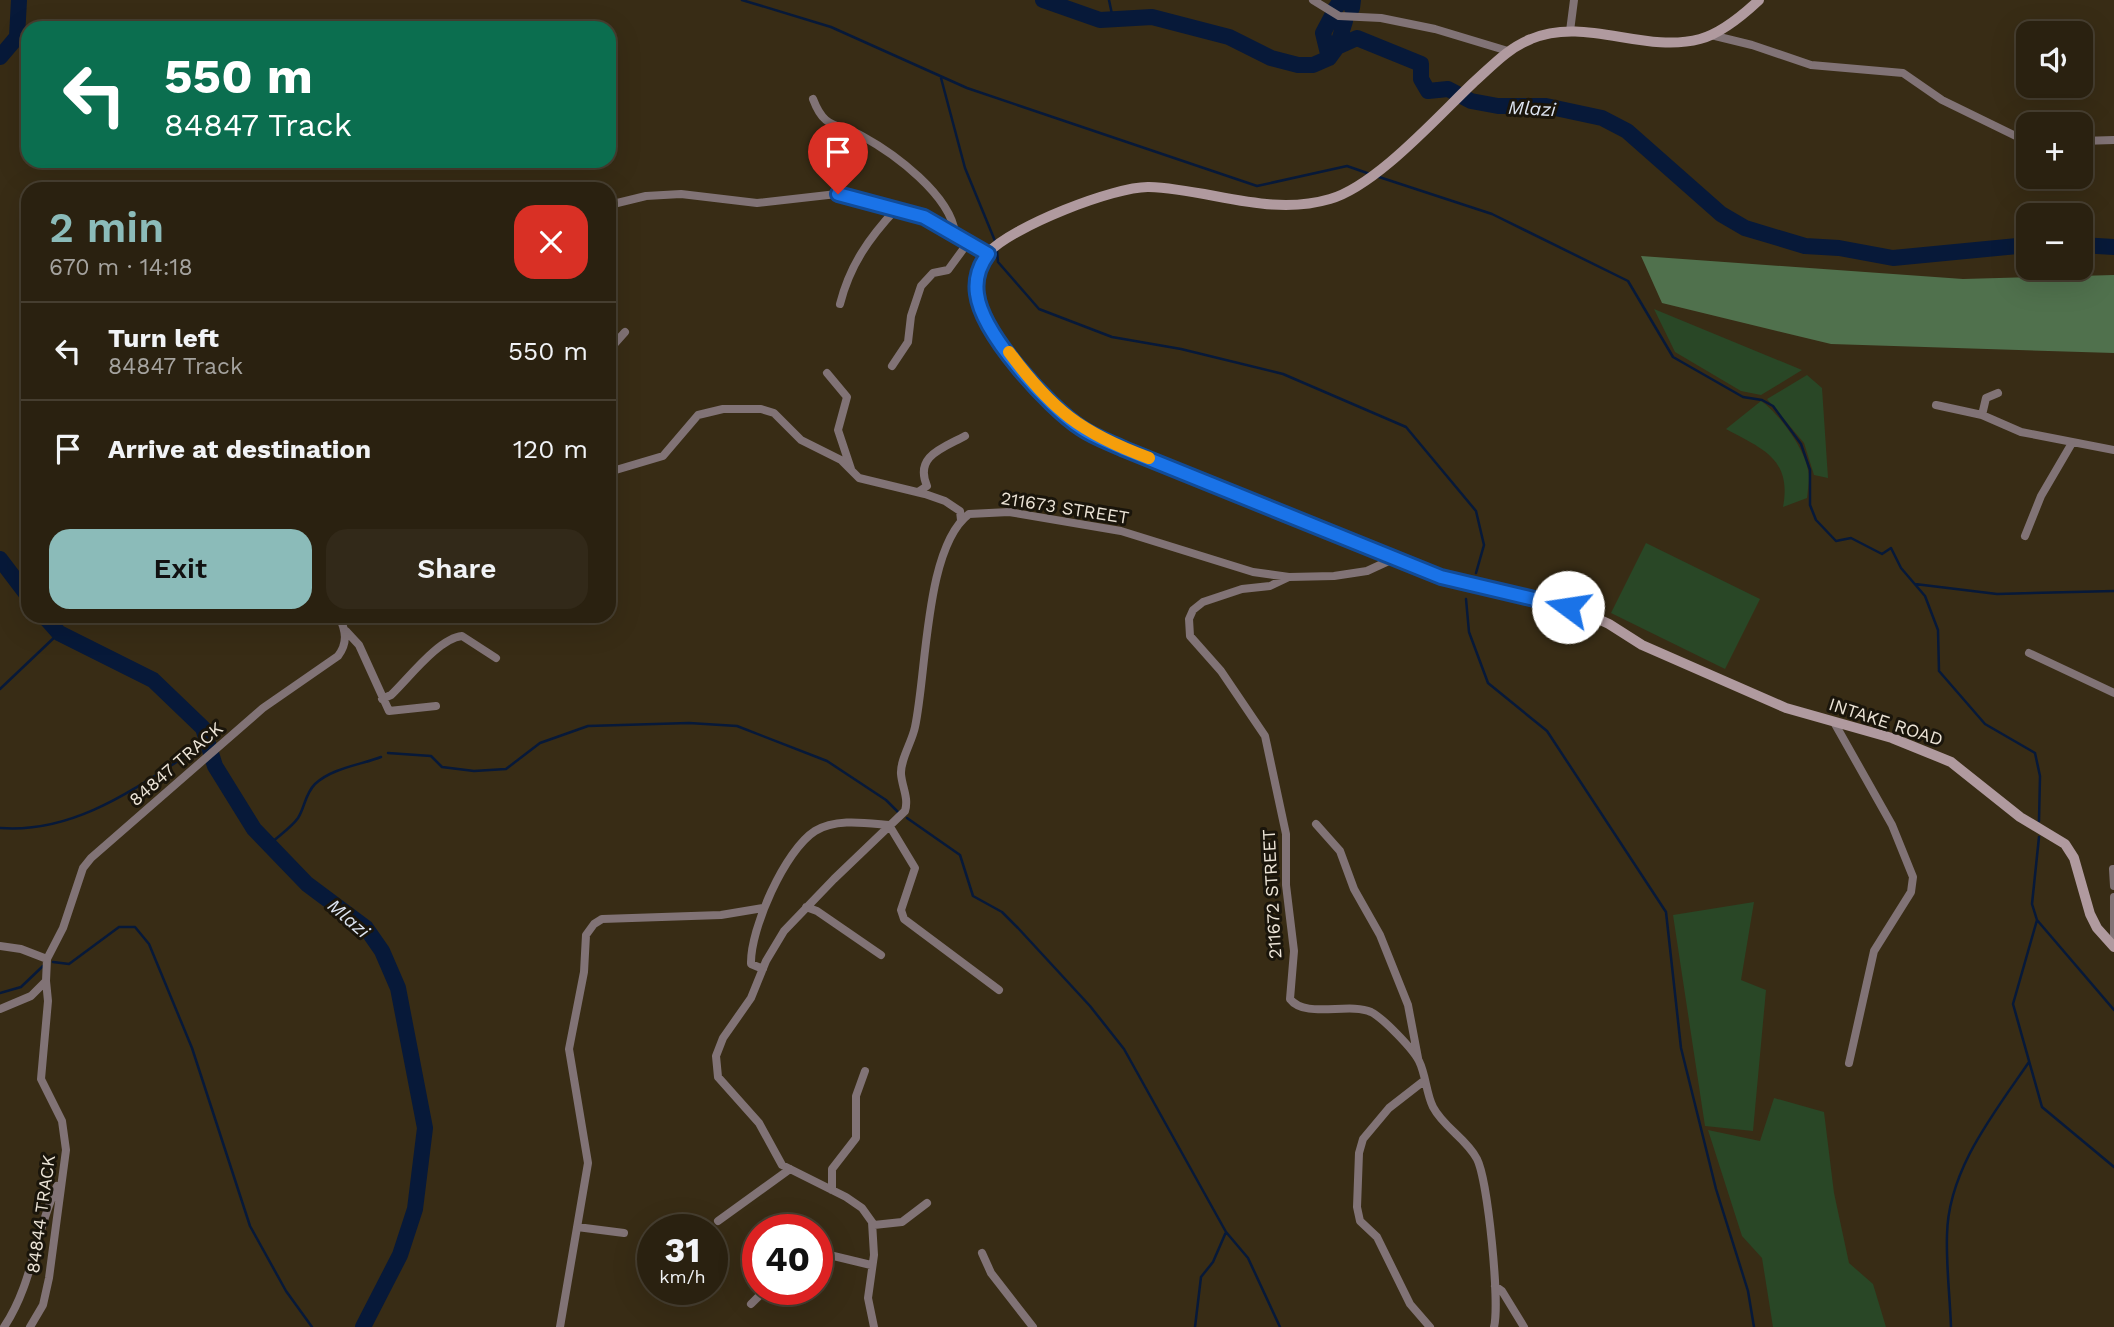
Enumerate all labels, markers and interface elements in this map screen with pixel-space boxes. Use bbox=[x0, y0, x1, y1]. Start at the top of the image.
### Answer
map controls bbox=[2016, 21, 2093, 280]
button: sound bbox=[2016, 21, 2093, 98]
text: 550 m bbox=[164, 47, 313, 105]
icon: left bbox=[49, 49, 140, 140]
water label: Mlazi bbox=[1507, 96, 1558, 121]
text: 84847 Track bbox=[164, 106, 352, 144]
button: + bbox=[2016, 112, 2093, 189]
pin bbox=[808, 122, 868, 194]
icon: arrive bbox=[819, 133, 857, 171]
text: 2 min bbox=[49, 203, 164, 252]
button: − bbox=[2016, 203, 2093, 280]
button: close bbox=[514, 205, 588, 279]
text: 670 m · 14:18 bbox=[49, 254, 193, 281]
text: Turn left bbox=[108, 323, 219, 353]
icon: left bbox=[49, 332, 87, 370]
text: 550 m bbox=[508, 336, 588, 366]
text: 84847 Track bbox=[108, 353, 243, 380]
icon: arrive bbox=[49, 430, 87, 468]
text: Arrive at destination bbox=[108, 434, 371, 464]
text: 120 m bbox=[513, 434, 588, 464]
street label: 211673 STREET bbox=[999, 487, 1131, 528]
button: Exit bbox=[49, 529, 312, 609]
button: Share bbox=[326, 529, 588, 609]
position arrow bbox=[1531, 570, 1605, 644]
street label: INTAKE ROAD bbox=[1826, 693, 1946, 750]
street label: 84847 TRACK bbox=[125, 717, 227, 810]
street label: 211672 STREET bbox=[1258, 829, 1285, 959]
water label: Mlazi bbox=[323, 894, 375, 943]
street label: 84844 TRACK bbox=[22, 1153, 59, 1274]
speed limit sign: 40 bbox=[742, 1214, 833, 1305]
text: 31 bbox=[665, 1229, 700, 1271]
text: km/h bbox=[659, 1266, 706, 1287]

